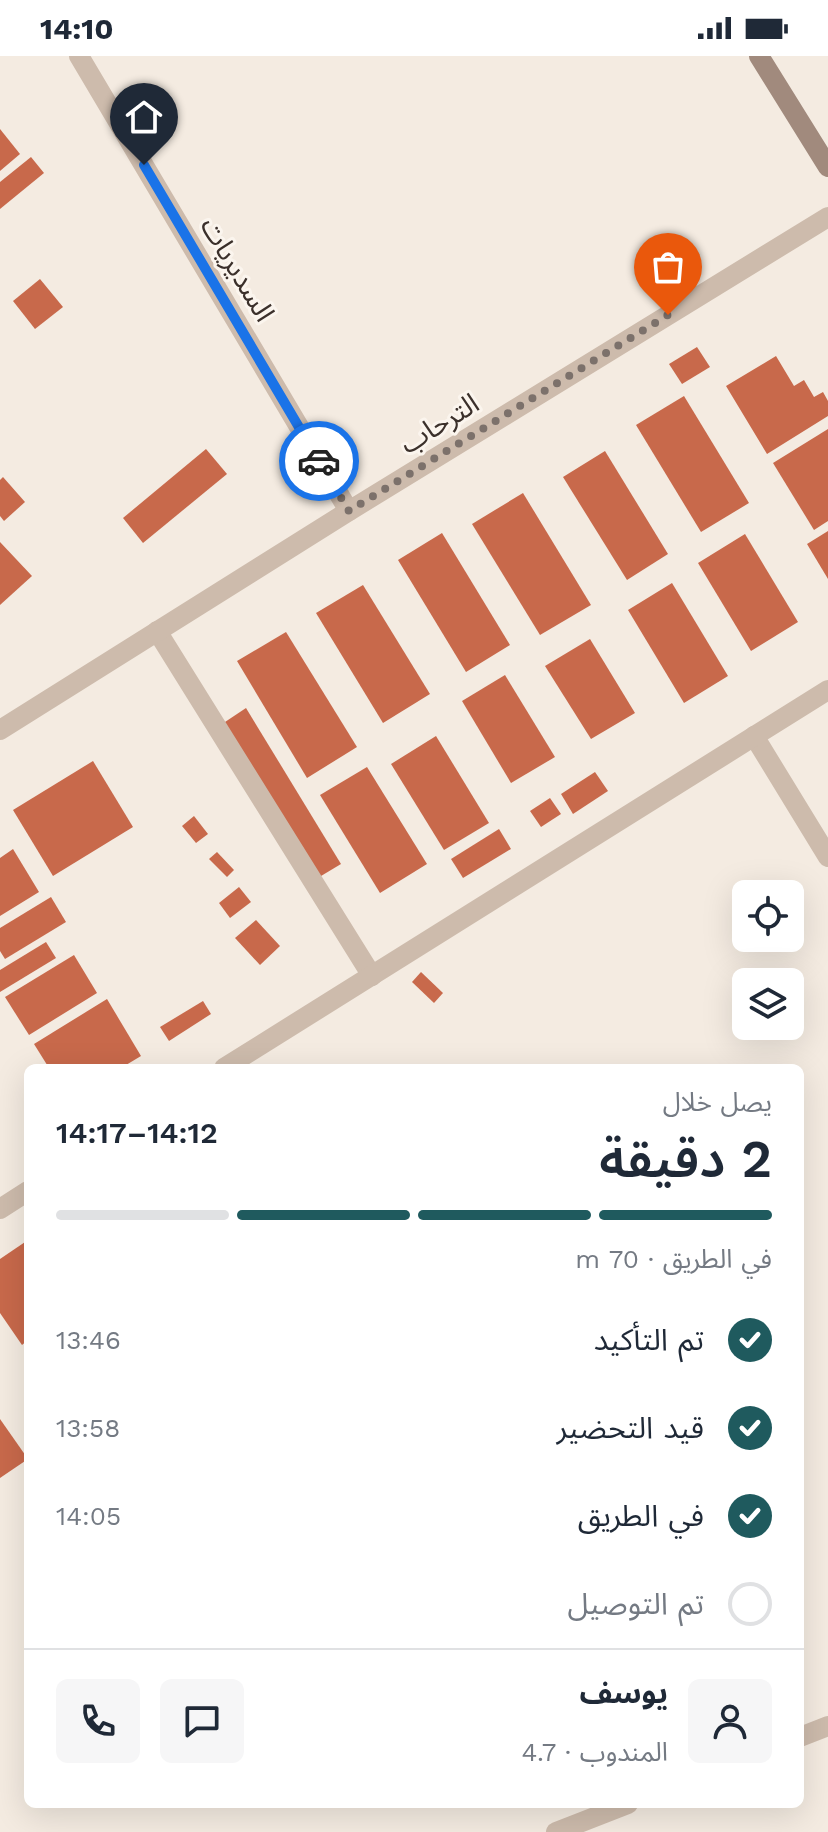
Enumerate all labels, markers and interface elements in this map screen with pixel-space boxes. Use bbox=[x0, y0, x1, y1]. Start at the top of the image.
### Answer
text: 14:10 bbox=[40, 11, 114, 46]
pin bbox=[110, 83, 178, 165]
icon: home bbox=[122, 95, 166, 139]
street label: السديريات bbox=[194, 211, 281, 327]
pin bbox=[634, 233, 702, 315]
icon: bag bbox=[646, 245, 690, 289]
street label: الترحاب bbox=[394, 386, 485, 460]
courier bbox=[279, 421, 359, 501]
icon: car bbox=[297, 439, 341, 483]
map controls bbox=[732, 880, 804, 1040]
button: locate bbox=[732, 880, 804, 952]
button: layers bbox=[732, 968, 804, 1040]
text: يصل خلال bbox=[663, 1087, 772, 1117]
text: 14:12–14:17 bbox=[56, 1115, 218, 1150]
text: 2 دقيقة bbox=[599, 1129, 772, 1190]
text: في الطريق · 70 m bbox=[575, 1244, 772, 1274]
icon: check bbox=[728, 1318, 772, 1362]
text: تم التأكيد bbox=[594, 1322, 704, 1357]
text: 13:46 bbox=[56, 1325, 121, 1355]
icon: check bbox=[728, 1406, 772, 1450]
text: قيد التحضير bbox=[556, 1410, 704, 1445]
text: 13:58 bbox=[56, 1413, 120, 1443]
icon: check bbox=[728, 1494, 772, 1538]
text: في الطريق bbox=[578, 1498, 704, 1533]
text: 14:05 bbox=[56, 1501, 121, 1531]
text: تم التوصيل bbox=[567, 1586, 704, 1621]
text: يوسف bbox=[580, 1675, 668, 1710]
button: phone bbox=[56, 1679, 140, 1763]
button: chat bbox=[160, 1679, 244, 1763]
button: person bbox=[688, 1679, 772, 1763]
text: المندوب · 4.7 bbox=[521, 1737, 668, 1767]

